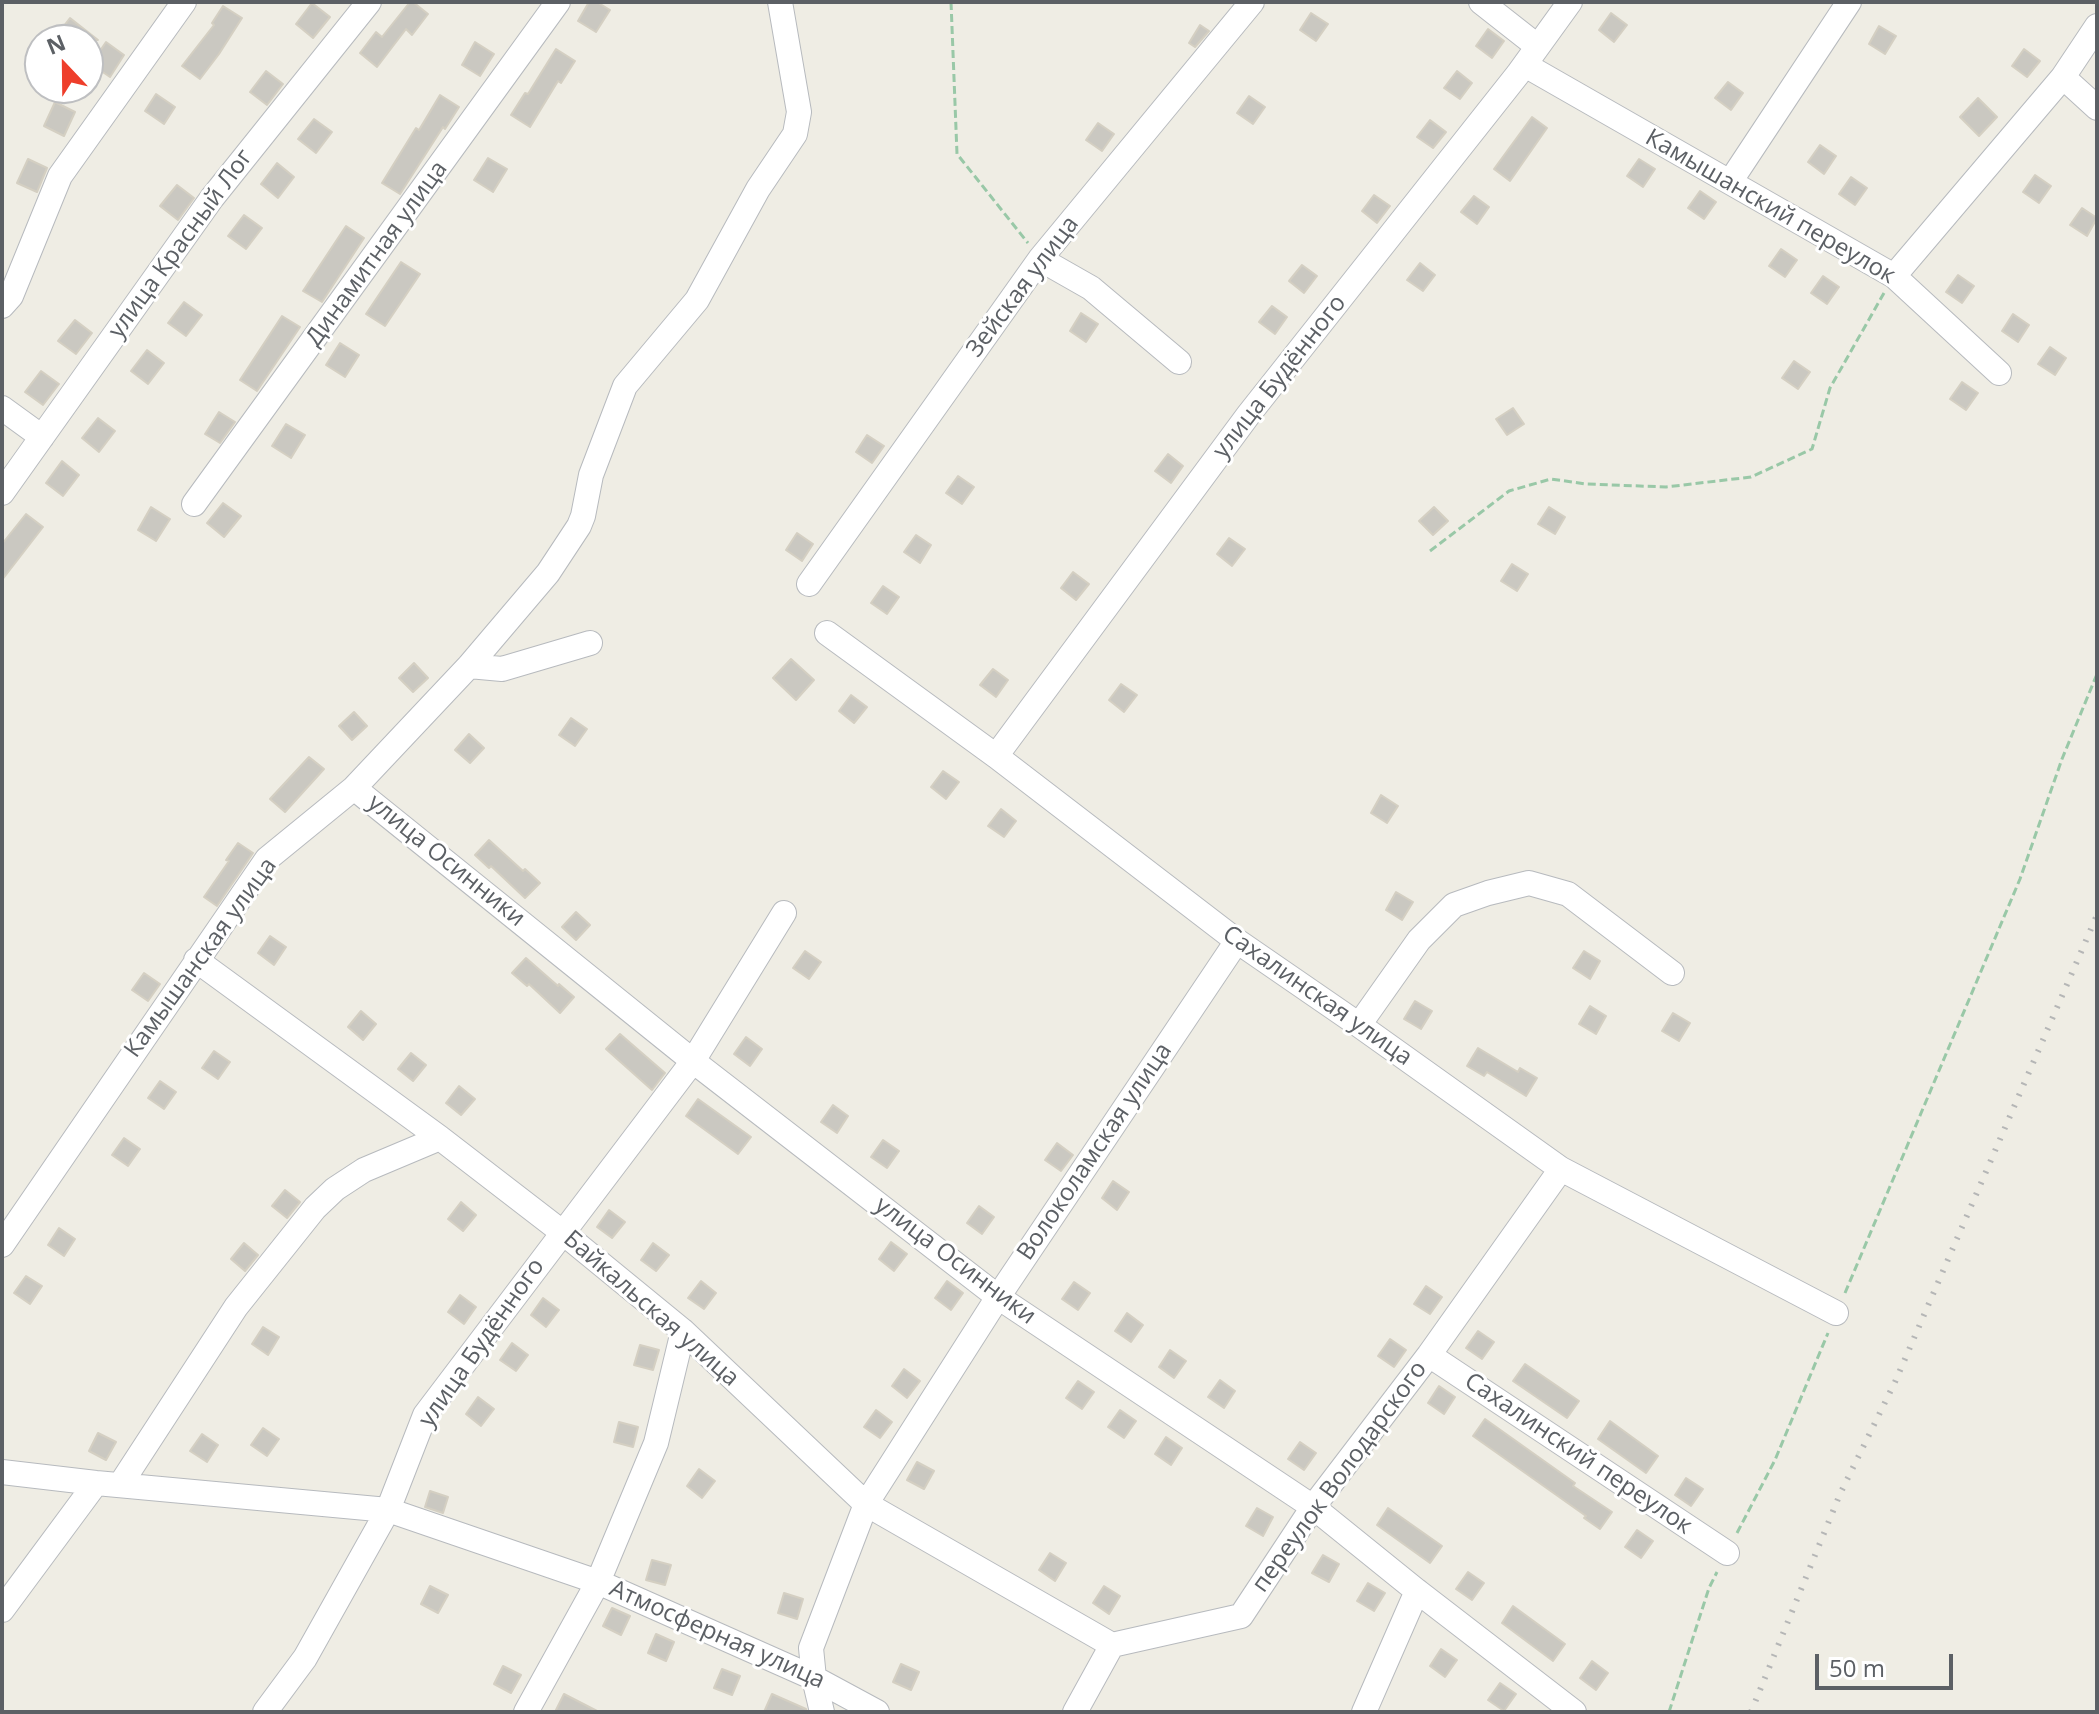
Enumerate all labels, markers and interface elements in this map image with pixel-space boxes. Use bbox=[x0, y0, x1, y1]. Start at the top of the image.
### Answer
north arrow bbox=[24, 24, 104, 104]
text: N bbox=[42, 26, 70, 61]
street label: Камышанский переулок bbox=[1640, 124, 1900, 290]
street label: улица Красный Лог bbox=[103, 144, 259, 344]
street label: Динамитная улица bbox=[300, 156, 454, 352]
street label: Зейская улица bbox=[961, 211, 1085, 363]
street label: улица Будённого bbox=[1207, 290, 1353, 464]
street label: улица Осинники bbox=[361, 789, 531, 933]
street label: Камышанская улица bbox=[119, 852, 283, 1064]
street label: Сахалинская улица bbox=[1217, 920, 1417, 1072]
street label: Волоколамская улица bbox=[1012, 1038, 1178, 1266]
street label: улица Осинники bbox=[869, 1191, 1041, 1331]
street label: Байкальская улица bbox=[557, 1225, 745, 1393]
street label: улица Будённого bbox=[413, 1253, 551, 1433]
street label: переулок Володарского bbox=[1247, 1356, 1433, 1598]
street label: Сахалинский переулок bbox=[1459, 1367, 1697, 1541]
street label: Атмосферная улица bbox=[605, 1575, 829, 1695]
scale bar bbox=[1819, 1638, 1957, 1688]
text: 50 m bbox=[1829, 1651, 1885, 1684]

